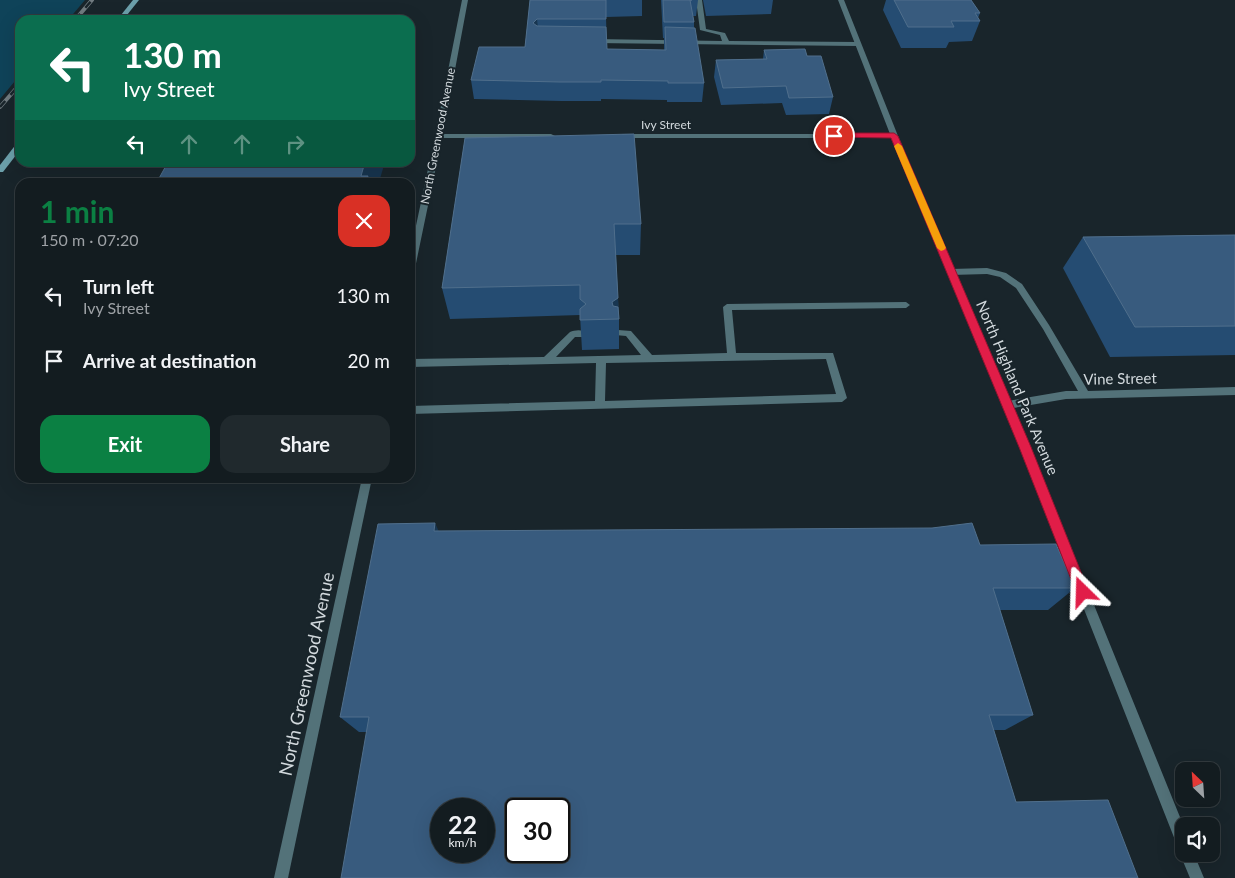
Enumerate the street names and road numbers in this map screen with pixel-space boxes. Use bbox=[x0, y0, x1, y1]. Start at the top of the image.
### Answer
street label: North Greenwood Avenue bbox=[417, 67, 458, 205]
street label: Ivy Street bbox=[641, 117, 692, 132]
street label: North Highland Park Avenue bbox=[973, 298, 1063, 478]
street label: Vine Street bbox=[1083, 368, 1157, 388]
street label: North Greenwood Avenue bbox=[274, 570, 338, 778]

